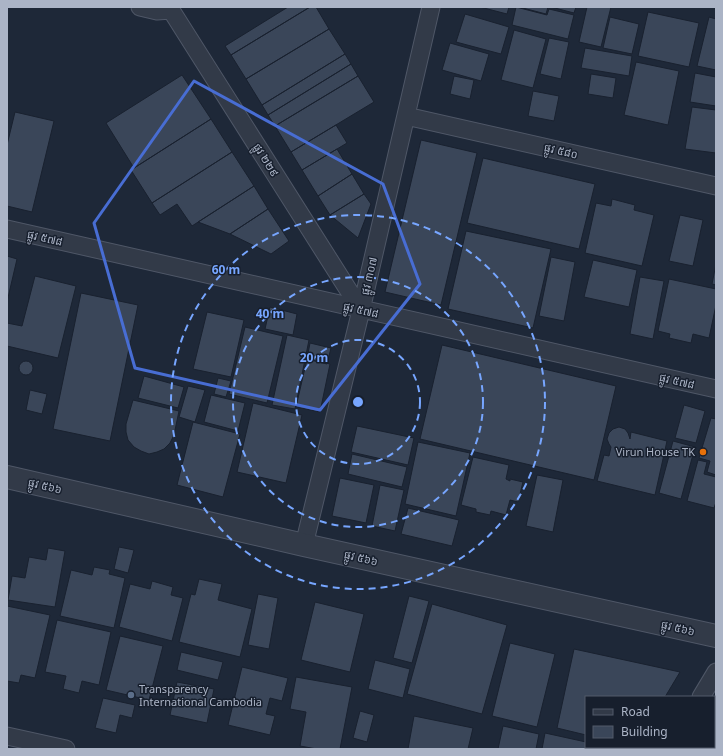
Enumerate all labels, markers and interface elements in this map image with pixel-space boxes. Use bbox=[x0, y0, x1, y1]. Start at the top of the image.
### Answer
street label: ផ្លូវ ៥៨០ bbox=[542, 139, 580, 165]
street label: ផ្លូវ ២២៩ bbox=[248, 140, 283, 181]
street label: ផ្លូវ ៥៧៨ bbox=[25, 226, 64, 252]
street label: ផ្លូវ ៣០៧ bbox=[357, 255, 383, 297]
text: 60 m bbox=[212, 261, 240, 278]
street label: ផ្លូវ ៥៧៨ bbox=[341, 298, 380, 324]
text: 40 m bbox=[256, 305, 284, 322]
text: 20 m bbox=[300, 349, 328, 366]
street label: ផ្លូវ ៥៧៨ bbox=[657, 369, 696, 395]
centre of rings bbox=[351, 395, 365, 409]
place label: Virun House TK bbox=[616, 444, 695, 459]
marker: Virun House TK bbox=[698, 447, 708, 457]
street label: ផ្លូវ ៥៦៦ bbox=[26, 474, 64, 500]
street label: ផ្លូវ ៥៦៦ bbox=[342, 546, 380, 572]
street label: ផ្លូវ ៥៦៦ bbox=[659, 616, 697, 642]
place label: Transparency International Cambodia bbox=[139, 681, 262, 709]
marker: Transparency International Cambodia bbox=[126, 690, 136, 700]
legend bbox=[585, 696, 715, 748]
text: Road bbox=[621, 703, 650, 720]
text: Building bbox=[621, 723, 668, 740]

